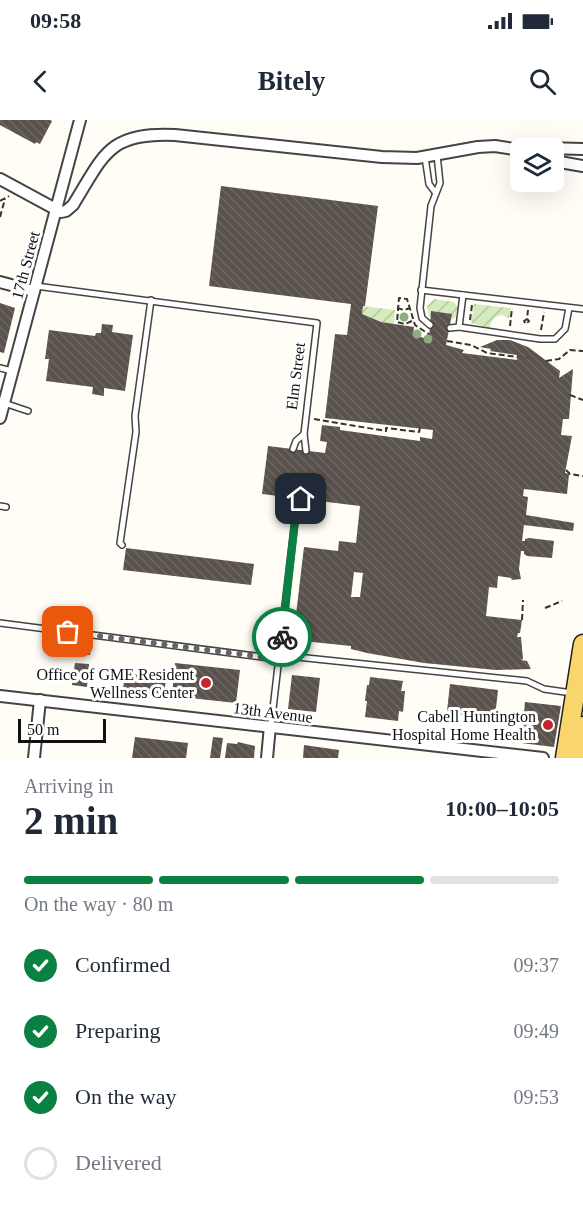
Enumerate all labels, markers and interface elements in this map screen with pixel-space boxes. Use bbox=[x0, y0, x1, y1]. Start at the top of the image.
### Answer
text: 09:58 bbox=[30, 8, 81, 33]
icon: back bbox=[24, 65, 57, 98]
icon: search bbox=[526, 65, 559, 98]
text: Bitely bbox=[258, 66, 325, 96]
map controls bbox=[510, 138, 564, 192]
button: layers bbox=[510, 138, 564, 192]
street label: 17th Street bbox=[8, 229, 43, 301]
street label: Elm Street bbox=[283, 341, 308, 411]
pin bbox=[275, 473, 326, 524]
icon: home bbox=[284, 482, 317, 515]
pin bbox=[42, 606, 93, 657]
courier bbox=[252, 607, 312, 667]
icon: bag bbox=[51, 615, 84, 648]
icon: bike bbox=[266, 621, 299, 654]
place label: Office of GME Resident Wellness Center bbox=[37, 666, 195, 701]
marker: Office of GME Resident Wellness Center bbox=[199, 676, 213, 690]
street label: 13th Avenue bbox=[232, 699, 314, 726]
place label: Cabell Huntington Hospital Home Health bbox=[392, 708, 536, 744]
scale bar bbox=[18, 716, 106, 744]
marker: Cabell Huntington Hospital Home Health bbox=[541, 718, 555, 732]
text: 50 m bbox=[27, 721, 59, 738]
text: Arriving in bbox=[24, 775, 113, 797]
text: 10:00–10:05 bbox=[445, 796, 559, 821]
text: 2 min bbox=[24, 799, 118, 842]
text: On the way · 80 m bbox=[24, 893, 173, 915]
icon: check bbox=[24, 949, 57, 982]
text: Confirmed bbox=[75, 952, 170, 977]
text: 09:37 bbox=[513, 954, 559, 976]
icon: check bbox=[24, 1015, 57, 1048]
text: Preparing bbox=[75, 1018, 161, 1043]
text: 09:49 bbox=[513, 1020, 559, 1042]
icon: check bbox=[24, 1081, 57, 1114]
text: On the way bbox=[75, 1084, 176, 1109]
text: 09:53 bbox=[513, 1086, 559, 1108]
text: Delivered bbox=[75, 1150, 162, 1175]

